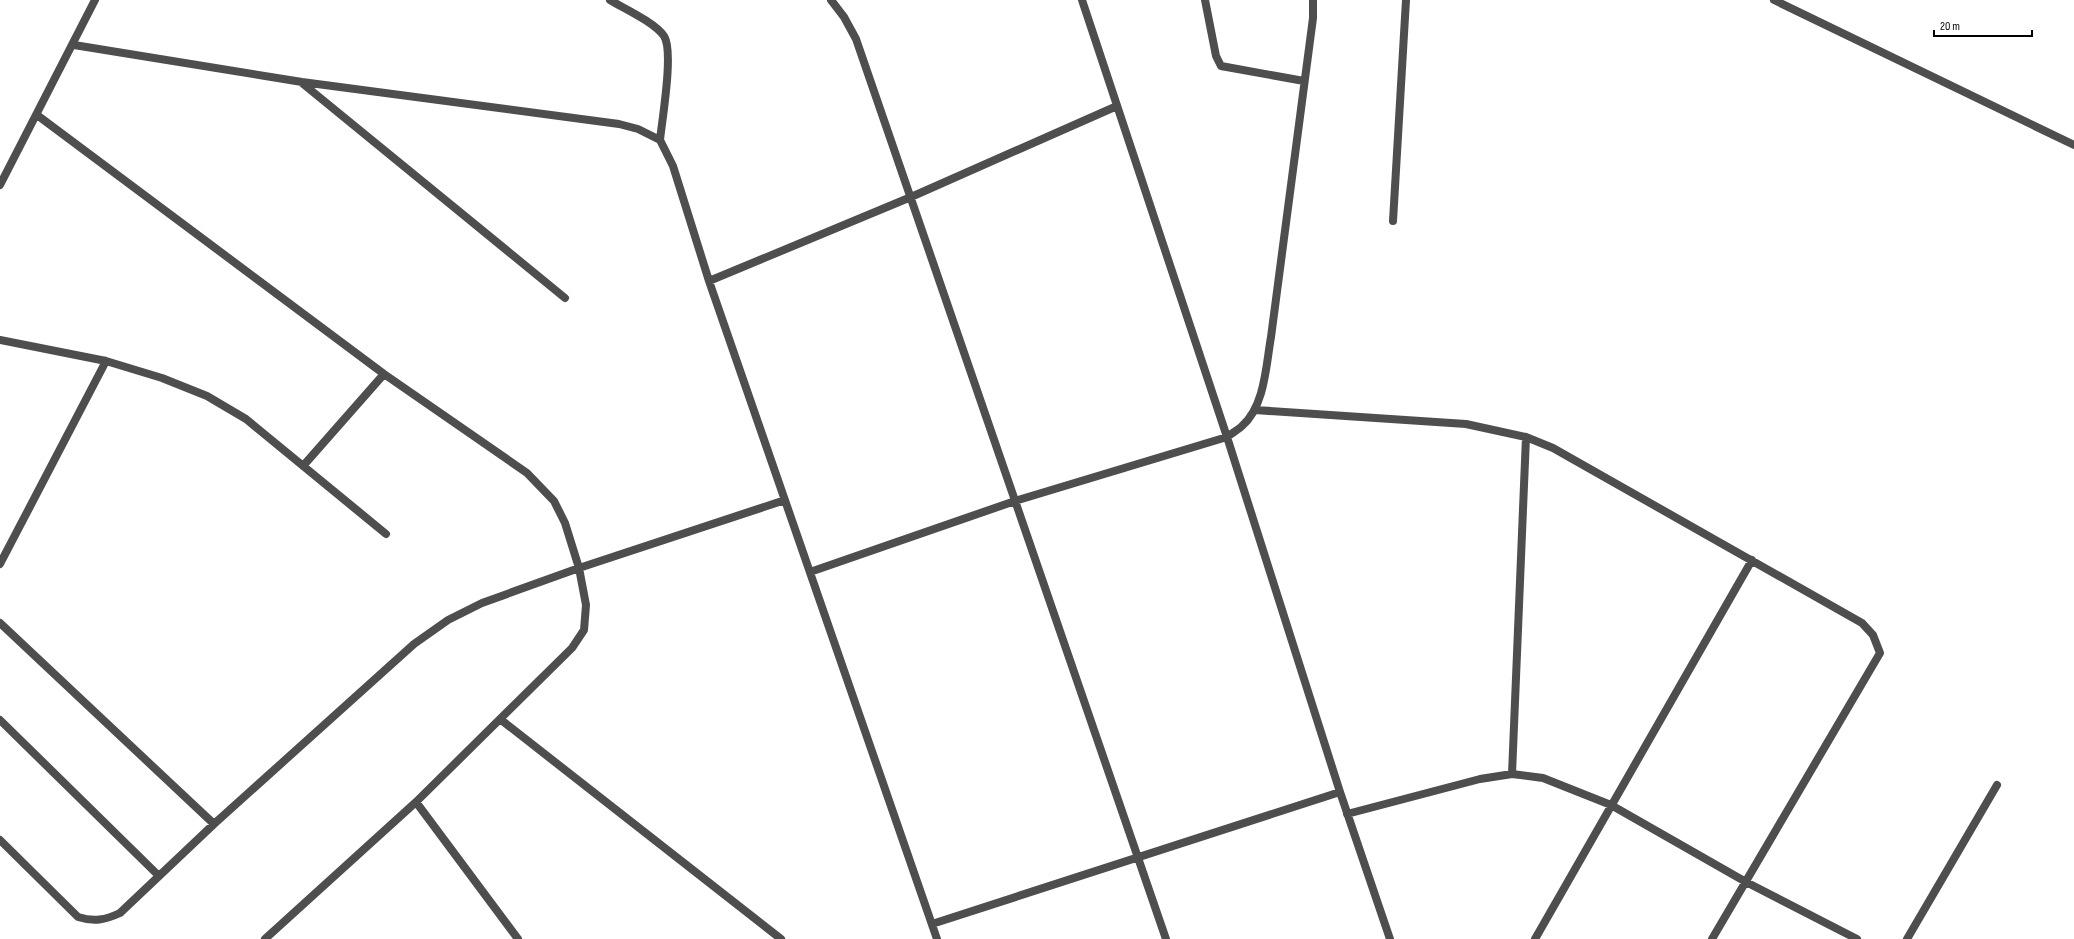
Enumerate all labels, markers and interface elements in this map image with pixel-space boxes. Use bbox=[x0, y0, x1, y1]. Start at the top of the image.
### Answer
scale bar bbox=[1934, 12, 2032, 38]
text: 20 m bbox=[1940, 19, 1960, 34]

